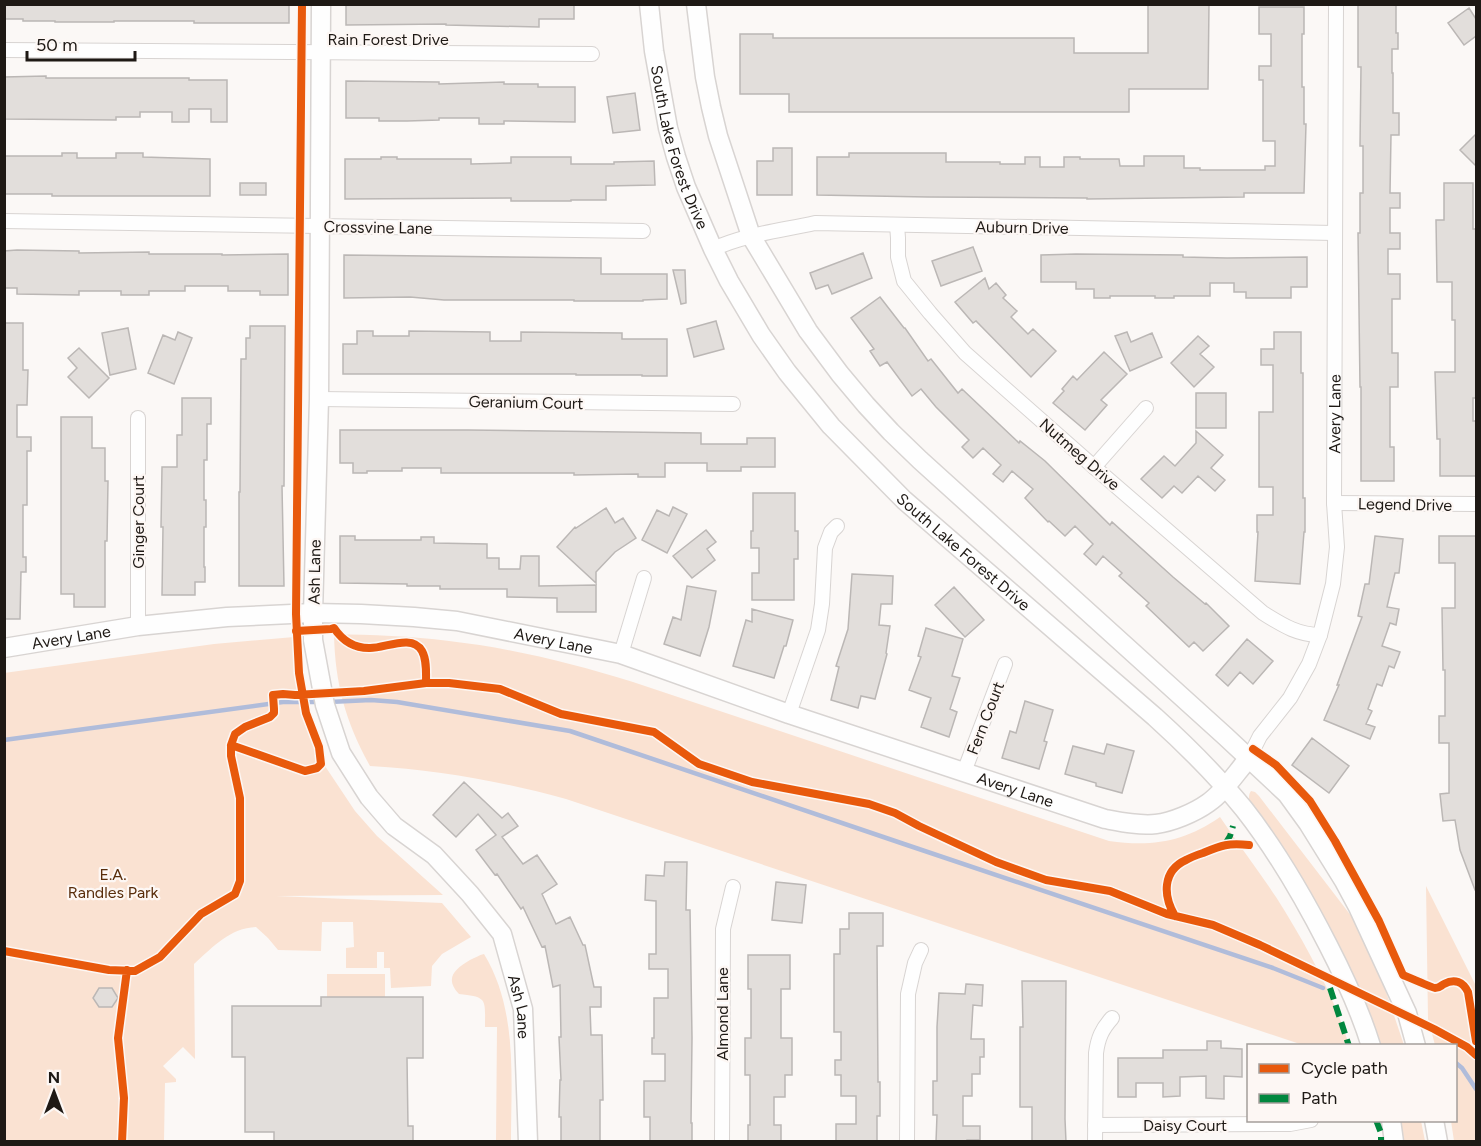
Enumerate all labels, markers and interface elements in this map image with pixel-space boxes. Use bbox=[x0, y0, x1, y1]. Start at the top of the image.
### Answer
scale bar bbox=[27, 24, 135, 62]
street label: Rain Forest Drive bbox=[327, 30, 449, 49]
text: 50 m bbox=[36, 34, 78, 56]
street label: South Lake Forest Drive bbox=[647, 64, 712, 232]
street label: Crossvine Lane bbox=[323, 217, 433, 238]
street label: Auburn Drive bbox=[975, 217, 1069, 238]
street label: Avery Lane bbox=[1325, 374, 1345, 454]
street label: Geranium Court bbox=[468, 392, 584, 413]
street label: Nutmeg Drive bbox=[1036, 414, 1124, 495]
street label: Ginger Court bbox=[129, 475, 148, 569]
street label: South Lake Forest Drive bbox=[892, 489, 1034, 615]
street label: Legend Drive bbox=[1358, 494, 1453, 515]
street label: Ash Lane bbox=[304, 539, 325, 605]
street label: Avery Lane bbox=[30, 622, 112, 653]
street label: Avery Lane bbox=[512, 624, 594, 658]
street label: Fern Court bbox=[963, 679, 1008, 757]
street label: Avery Lane bbox=[975, 768, 1056, 811]
park label: E.A. Randles Park bbox=[68, 865, 159, 902]
street label: Almond Lane bbox=[713, 967, 732, 1061]
street label: Ash Lane bbox=[504, 972, 533, 1039]
legend bbox=[1247, 1044, 1457, 1122]
text: Cycle path bbox=[1301, 1057, 1388, 1079]
north arrow bbox=[24, 1062, 84, 1122]
text: N bbox=[48, 1068, 60, 1087]
text: Path bbox=[1301, 1087, 1337, 1109]
street label: Daisy Court bbox=[1143, 1116, 1227, 1135]

